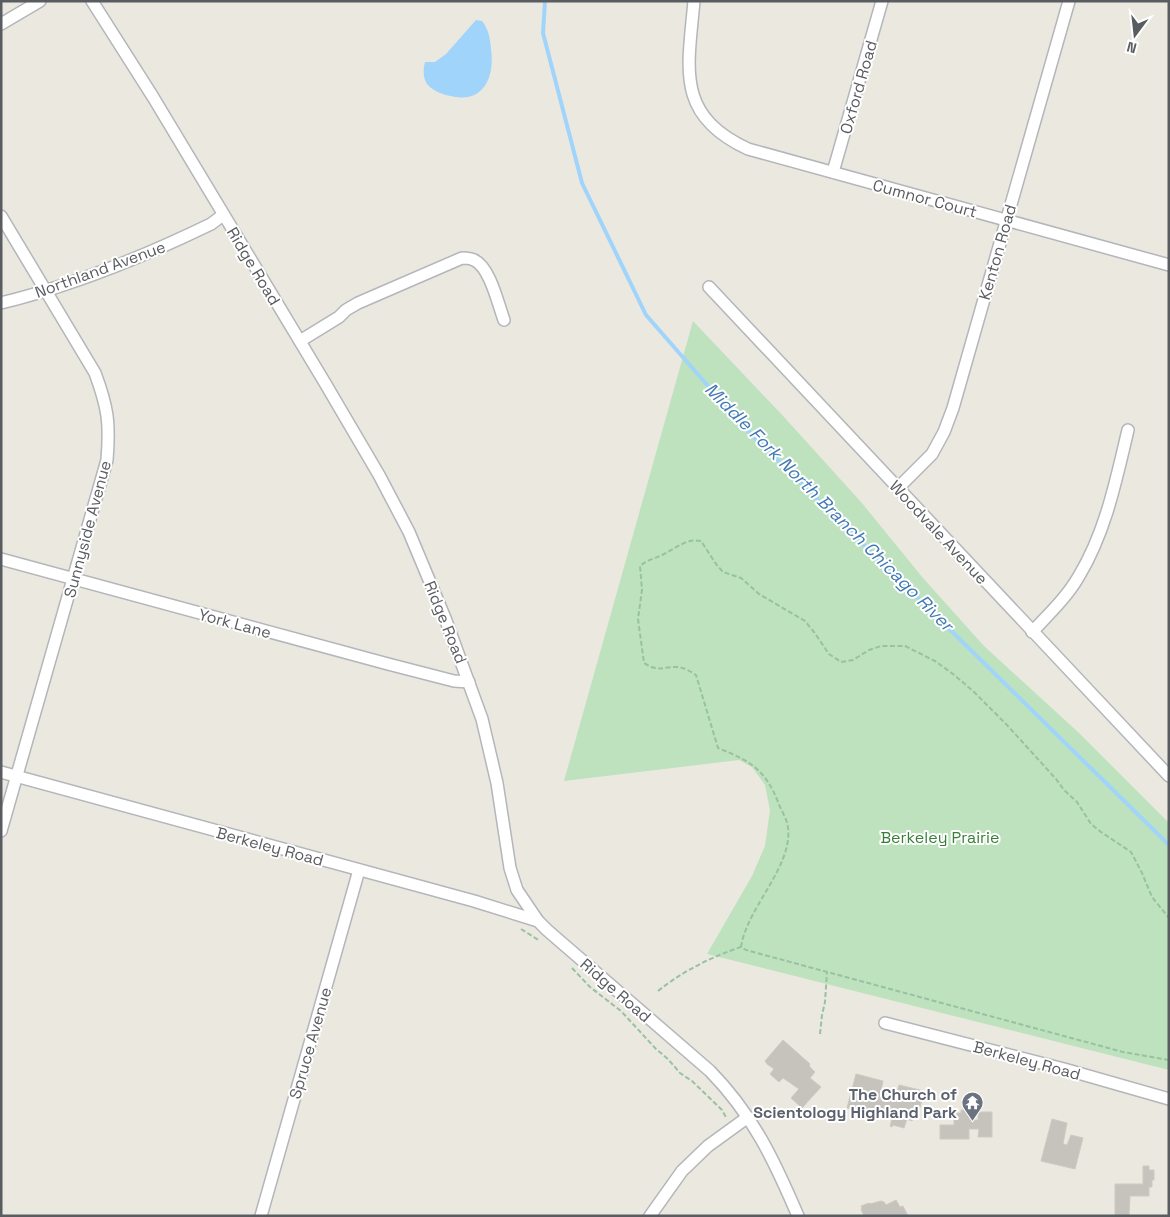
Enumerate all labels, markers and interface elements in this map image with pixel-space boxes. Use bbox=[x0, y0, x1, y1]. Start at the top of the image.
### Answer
north arrow bbox=[1110, 10, 1160, 60]
street label: Oxford Road bbox=[835, 38, 882, 136]
text: N bbox=[1125, 38, 1139, 57]
street label: Cumnor Court bbox=[870, 174, 979, 222]
street label: Kenton Road bbox=[974, 202, 1021, 302]
street label: Ridge Road bbox=[222, 223, 285, 309]
street label: Northland Avenue bbox=[32, 236, 168, 303]
water label: Middle Fork North Branch Chicago River bbox=[700, 377, 960, 637]
street label: Sunnyside Avenue bbox=[59, 458, 116, 600]
street label: Woodvale Avenue bbox=[885, 476, 992, 589]
street label: Ridge Road bbox=[419, 578, 472, 667]
street label: York Lane bbox=[196, 604, 273, 643]
street label: Berkeley Road bbox=[214, 822, 326, 871]
park label: Berkeley Prairie bbox=[881, 827, 999, 848]
street label: Ridge Road bbox=[576, 954, 656, 1027]
street label: Spruce Avenue bbox=[284, 985, 336, 1101]
street label: Berkeley Road bbox=[971, 1036, 1083, 1085]
place label: The Church of Scientology Highland Park bbox=[753, 1084, 957, 1123]
temple icon: The Church of Scientology Highland Park bbox=[961, 1091, 985, 1122]

